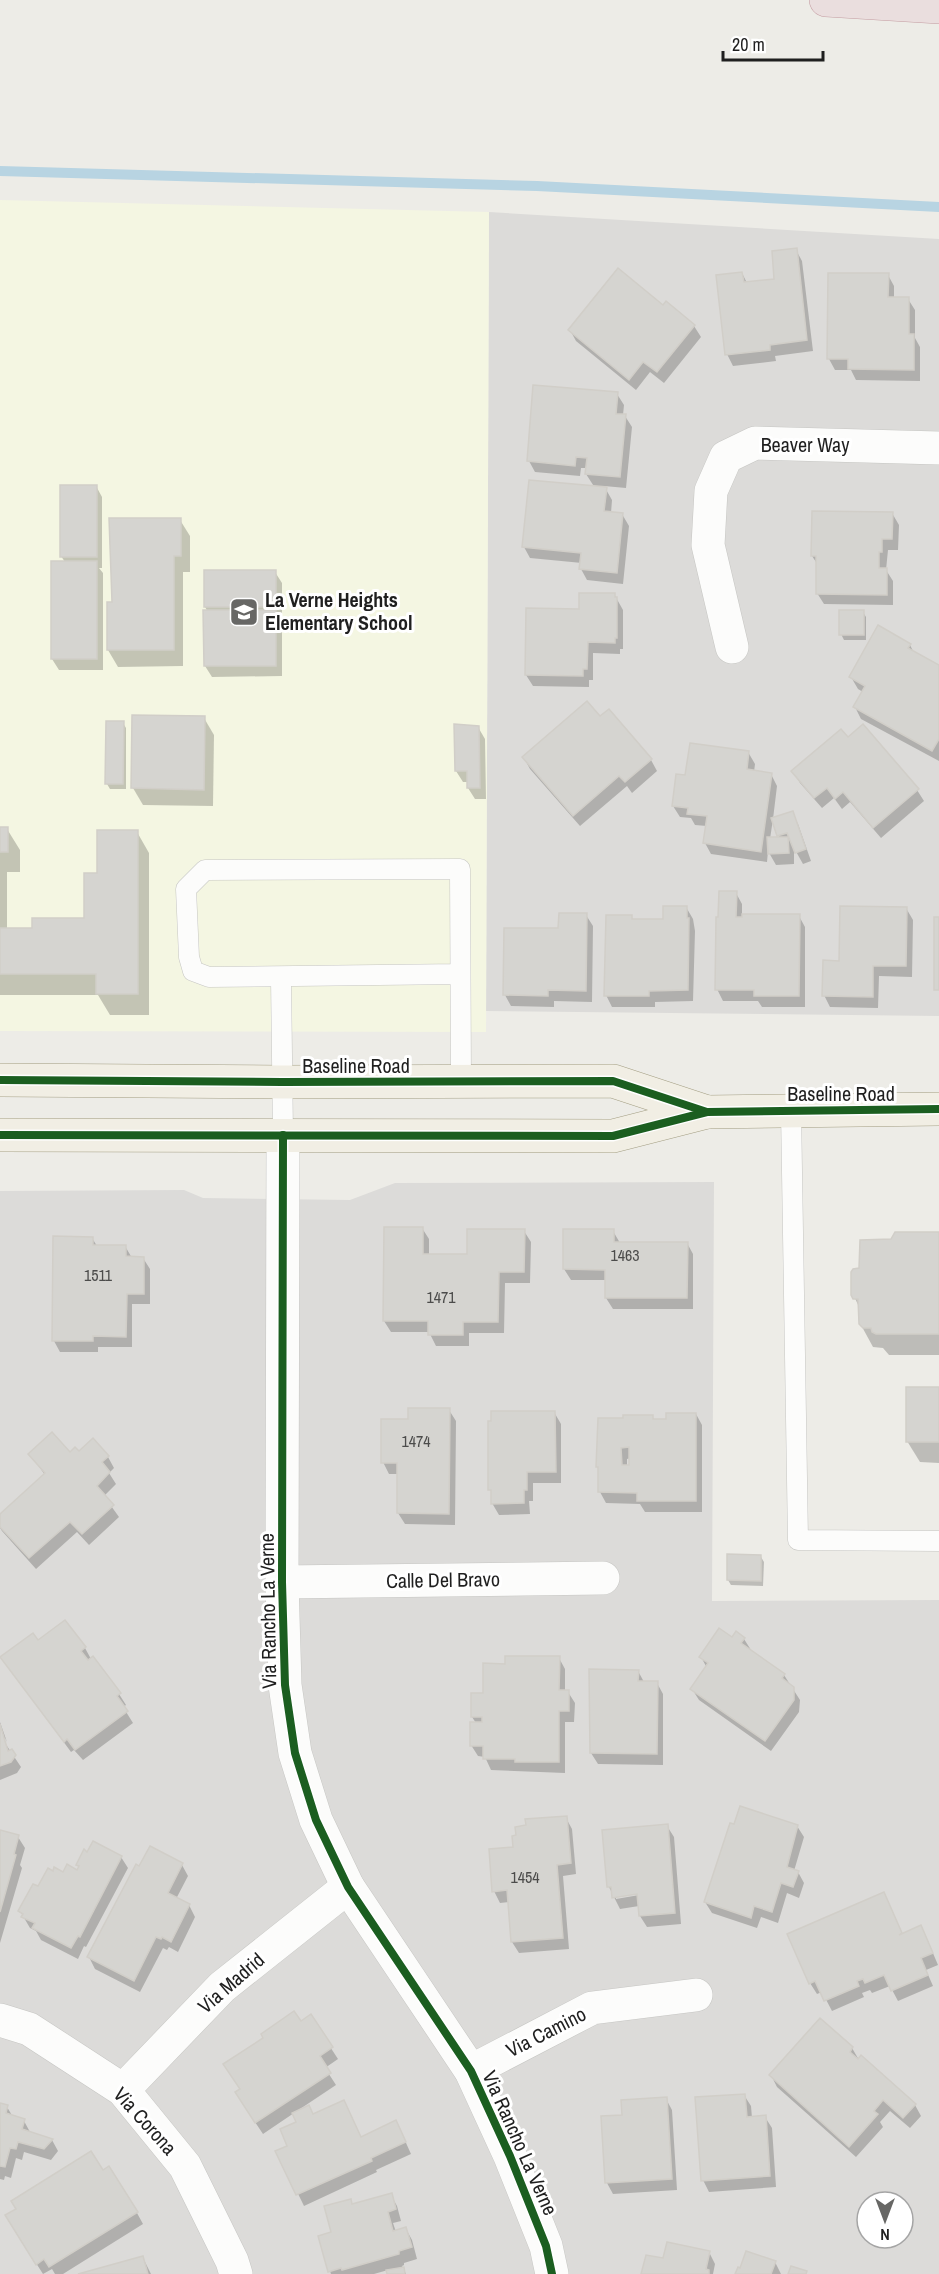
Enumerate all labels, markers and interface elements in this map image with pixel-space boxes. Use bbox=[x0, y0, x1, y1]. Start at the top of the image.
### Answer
scale bar bbox=[723, 24, 824, 62]
text: 20 m bbox=[732, 32, 765, 57]
street label: Beaver Way bbox=[761, 431, 850, 458]
place label: La Verne Heights Elementary School bbox=[265, 586, 413, 636]
school or university icon: La Verne Heights Elementary School bbox=[228, 596, 260, 628]
street label: Baseline Road bbox=[302, 1052, 410, 1079]
street label: Baseline Road bbox=[787, 1080, 895, 1107]
house number: 1463 bbox=[610, 1244, 640, 1266]
house number: 1511 bbox=[84, 1264, 113, 1286]
house number: 1471 bbox=[426, 1286, 456, 1308]
house number: 1474 bbox=[401, 1430, 431, 1452]
street label: Via Rancho La Verne bbox=[253, 1533, 282, 1689]
street label: Calle Del Bravo bbox=[386, 1565, 500, 1594]
house number: 1454 bbox=[510, 1866, 540, 1888]
street label: Via Madrid bbox=[192, 1946, 270, 2019]
street label: Via Camino bbox=[501, 2000, 590, 2063]
street label: Via Rancho La Verne bbox=[476, 2066, 564, 2219]
street label: Via Corona bbox=[108, 2081, 183, 2160]
north arrow bbox=[855, 2190, 915, 2250]
text: N bbox=[880, 2224, 890, 2246]

